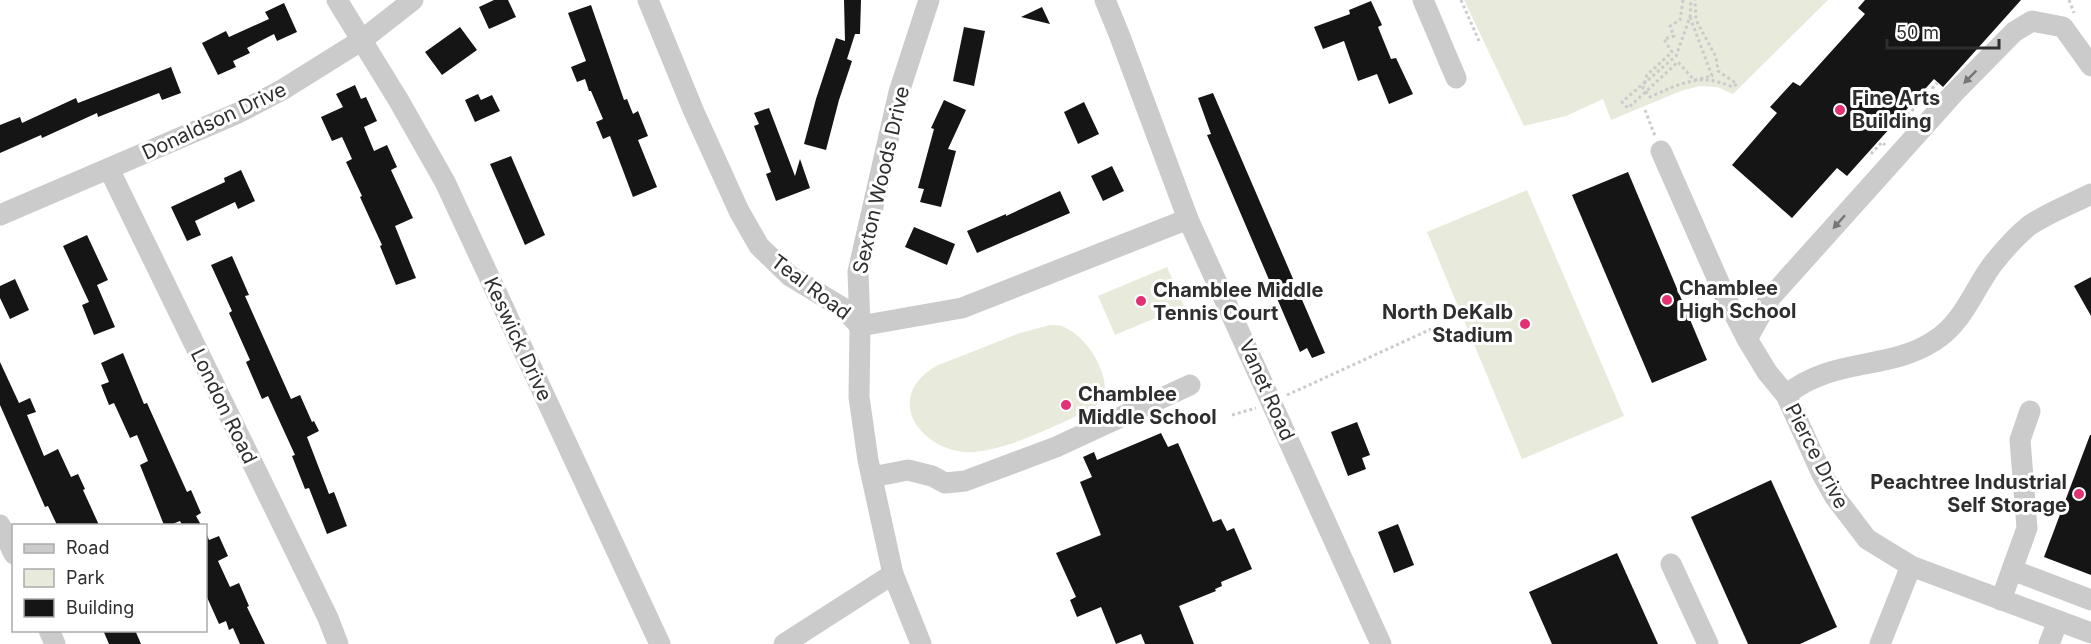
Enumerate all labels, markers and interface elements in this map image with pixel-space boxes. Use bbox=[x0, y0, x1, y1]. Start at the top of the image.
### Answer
scale bar bbox=[1887, 12, 2000, 50]
text: 50 m bbox=[1896, 22, 1939, 43]
one-way arrow bbox=[1963, 70, 1977, 84]
street label: Donaldson Drive bbox=[138, 77, 290, 165]
street label: Sexton Woods Drive bbox=[848, 84, 914, 276]
place label: Fine Arts Building bbox=[1852, 86, 1940, 133]
marker: Fine Arts Building bbox=[1833, 103, 1847, 117]
one-way arrow bbox=[1833, 214, 1846, 229]
street label: Teal Road bbox=[767, 249, 855, 325]
street label: Keswick Drive bbox=[479, 273, 557, 405]
place label: Chamblee High School bbox=[1679, 276, 1796, 323]
place label: Chamblee Middle Tennis Court bbox=[1153, 278, 1323, 325]
marker: Chamblee High School bbox=[1660, 293, 1674, 307]
marker: Chamblee Middle Tennis Court bbox=[1134, 294, 1148, 308]
place label: North DeKalb Stadium bbox=[1382, 300, 1513, 347]
marker: North DeKalb Stadium bbox=[1518, 317, 1532, 331]
street label: Vanet Road bbox=[1234, 336, 1300, 444]
street label: London Road bbox=[186, 345, 262, 467]
place label: Chamblee Middle School bbox=[1078, 382, 1217, 429]
marker: Chamblee Middle School bbox=[1059, 398, 1073, 412]
street label: Pierce Drive bbox=[1780, 399, 1854, 513]
place label: Peachtree Industrial Self Storage bbox=[1870, 470, 2067, 517]
marker: Peachtree Industrial Self Storage bbox=[2072, 487, 2086, 501]
legend bbox=[12, 524, 207, 632]
text: Road bbox=[66, 537, 109, 558]
text: Park bbox=[66, 567, 105, 588]
text: Building bbox=[66, 597, 134, 618]

